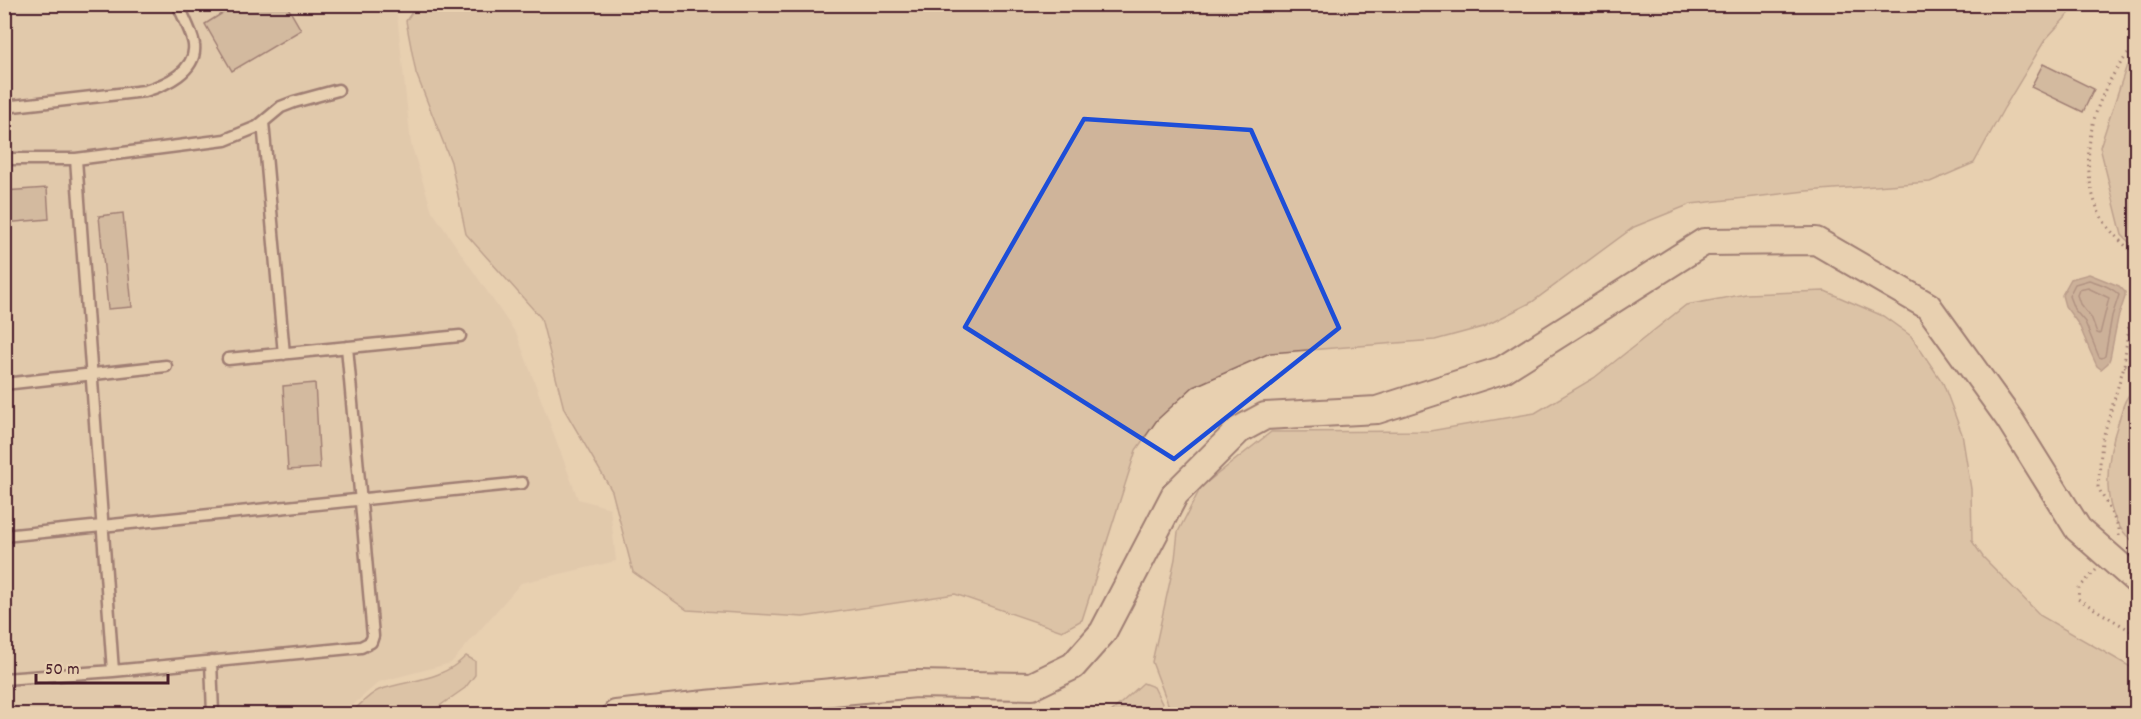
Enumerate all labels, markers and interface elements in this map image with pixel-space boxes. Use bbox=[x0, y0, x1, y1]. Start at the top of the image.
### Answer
scale bar bbox=[36, 647, 168, 685]
text: 50 m bbox=[45, 658, 80, 683]

